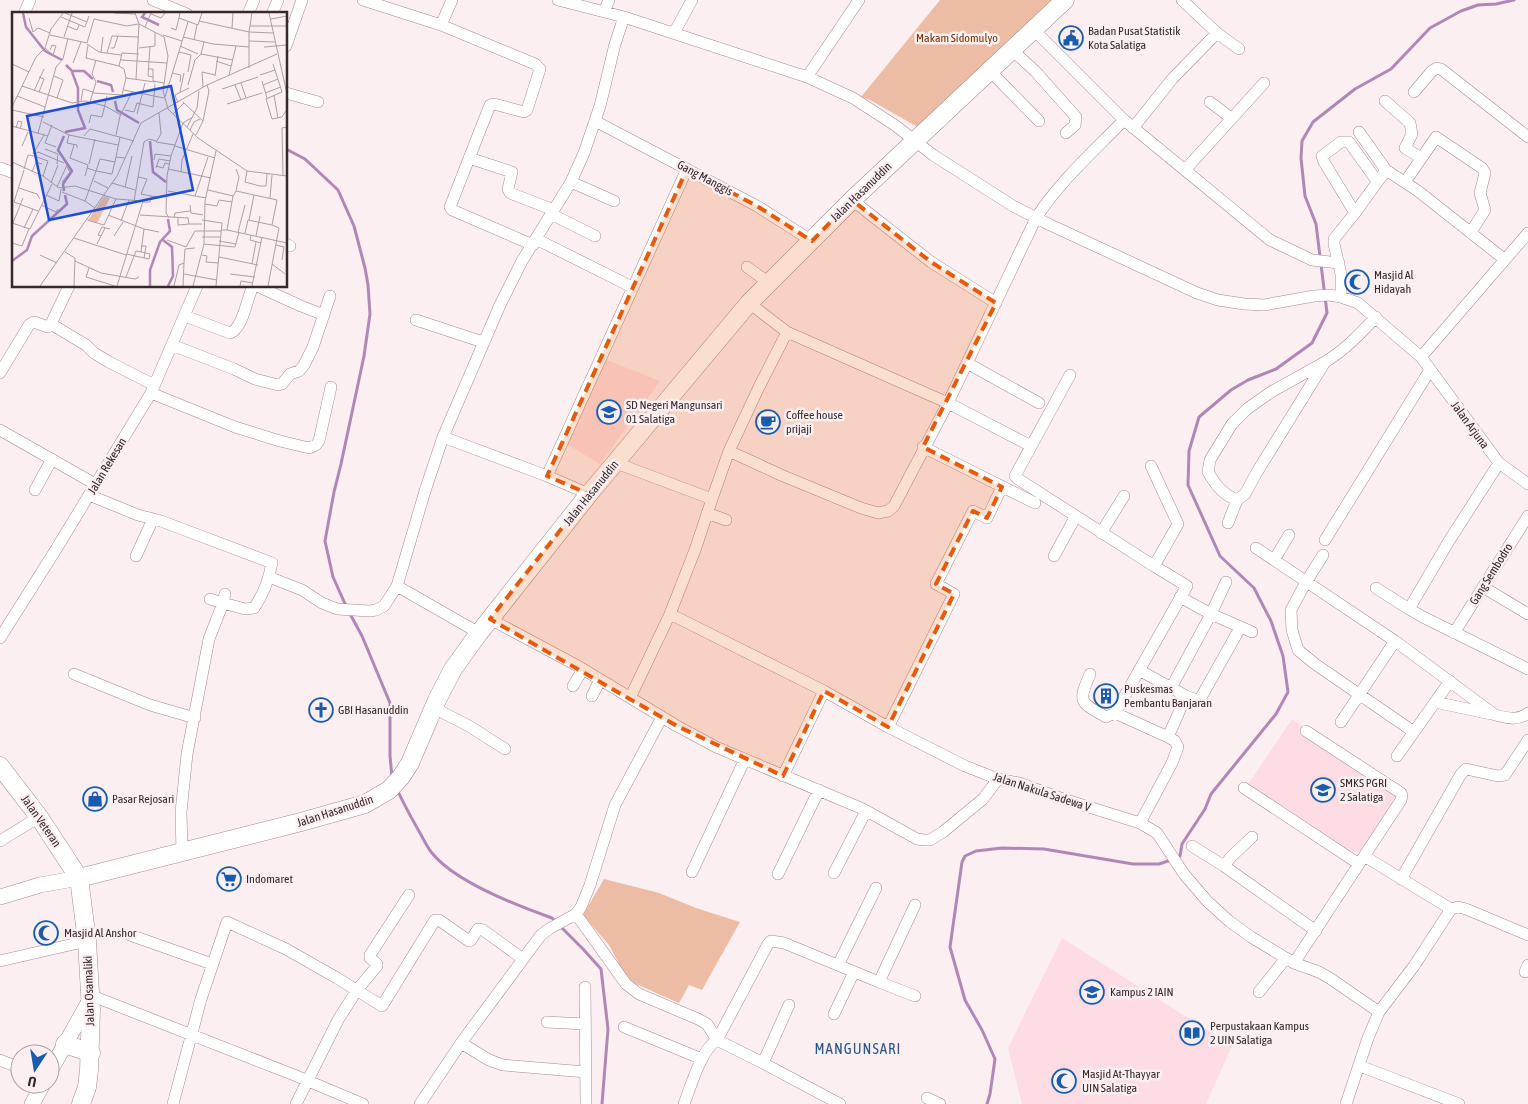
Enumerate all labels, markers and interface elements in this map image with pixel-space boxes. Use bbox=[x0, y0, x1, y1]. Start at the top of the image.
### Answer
inset map bbox=[12, 12, 288, 288]
place label: Badan Pusat Statistik Kota Salatiga bbox=[1088, 24, 1181, 52]
public building icon: Badan Pusat Statistik Kota Salatiga bbox=[1058, 25, 1084, 51]
park label: Makam Sidomulyo bbox=[916, 31, 998, 45]
street label: Gang Manggis bbox=[675, 157, 735, 199]
street label: Jalan Hasanuddin bbox=[828, 159, 894, 225]
place label: Masjid Al Hidayah bbox=[1374, 268, 1415, 296]
mosque icon: Masjid Al Hidayah bbox=[1344, 269, 1370, 295]
place label: SD Negeri Mangunsari 01 Salatiga bbox=[626, 398, 723, 426]
school or university icon: SD Negeri Mangunsari 01 Salatiga bbox=[596, 399, 622, 425]
street label: Jalan Arjuna bbox=[1448, 399, 1492, 451]
place label: Coffee house prijaji bbox=[786, 408, 843, 436]
cafe icon: Coffee house prijaji bbox=[755, 409, 781, 435]
street label: Jalan Rekesan bbox=[85, 435, 129, 497]
street label: Jalan Hasanuddin bbox=[561, 458, 621, 528]
street label: Gang Sembodro bbox=[1467, 540, 1516, 607]
place label: Puskesmas Pembantu Banjaran bbox=[1124, 682, 1212, 710]
building icon: Puskesmas Pembantu Banjaran bbox=[1093, 683, 1119, 709]
church icon: GBI Hasanuddin bbox=[308, 697, 334, 723]
place label: GBI Hasanuddin bbox=[338, 703, 409, 717]
street label: Jalan Nakula Sadewa V bbox=[992, 770, 1093, 814]
place label: SMKS PGRI 2 Salatiga bbox=[1340, 776, 1387, 804]
school or university icon: SMKS PGRI 2 Salatiga bbox=[1310, 777, 1336, 803]
shop icon: Pasar Rejosari bbox=[82, 786, 108, 812]
street label: Jalan Veteran bbox=[18, 792, 64, 850]
place label: Pasar Rejosari bbox=[112, 792, 174, 806]
street label: Jalan Hasanuddin bbox=[295, 792, 375, 830]
supermarket icon: Indomaret bbox=[216, 866, 242, 892]
place label: Indomaret bbox=[246, 872, 293, 886]
mosque icon: Masjid Al Anshor bbox=[33, 920, 59, 946]
place label: Masjid Al Anshor bbox=[64, 926, 137, 940]
street label: Jalan Osamaliki bbox=[81, 956, 97, 1026]
school or university icon: Kampus 2 IAIN bbox=[1079, 979, 1105, 1005]
place label: Kampus 2 IAIN bbox=[1110, 985, 1174, 999]
place label: Perpustakaan Kampus 2 UIN Salatiga bbox=[1210, 1019, 1309, 1047]
library icon: Perpustakaan Kampus 2 UIN Salatiga bbox=[1179, 1020, 1205, 1046]
district label: MANGUNSARI bbox=[815, 1040, 901, 1057]
north arrow bbox=[10, 1044, 60, 1094]
place label: Masjid At-Thayyar UIN Salatiga bbox=[1082, 1067, 1160, 1095]
mosque icon: Masjid At-Thayyar UIN Salatiga bbox=[1051, 1068, 1077, 1094]
text: U bbox=[27, 1073, 38, 1090]

